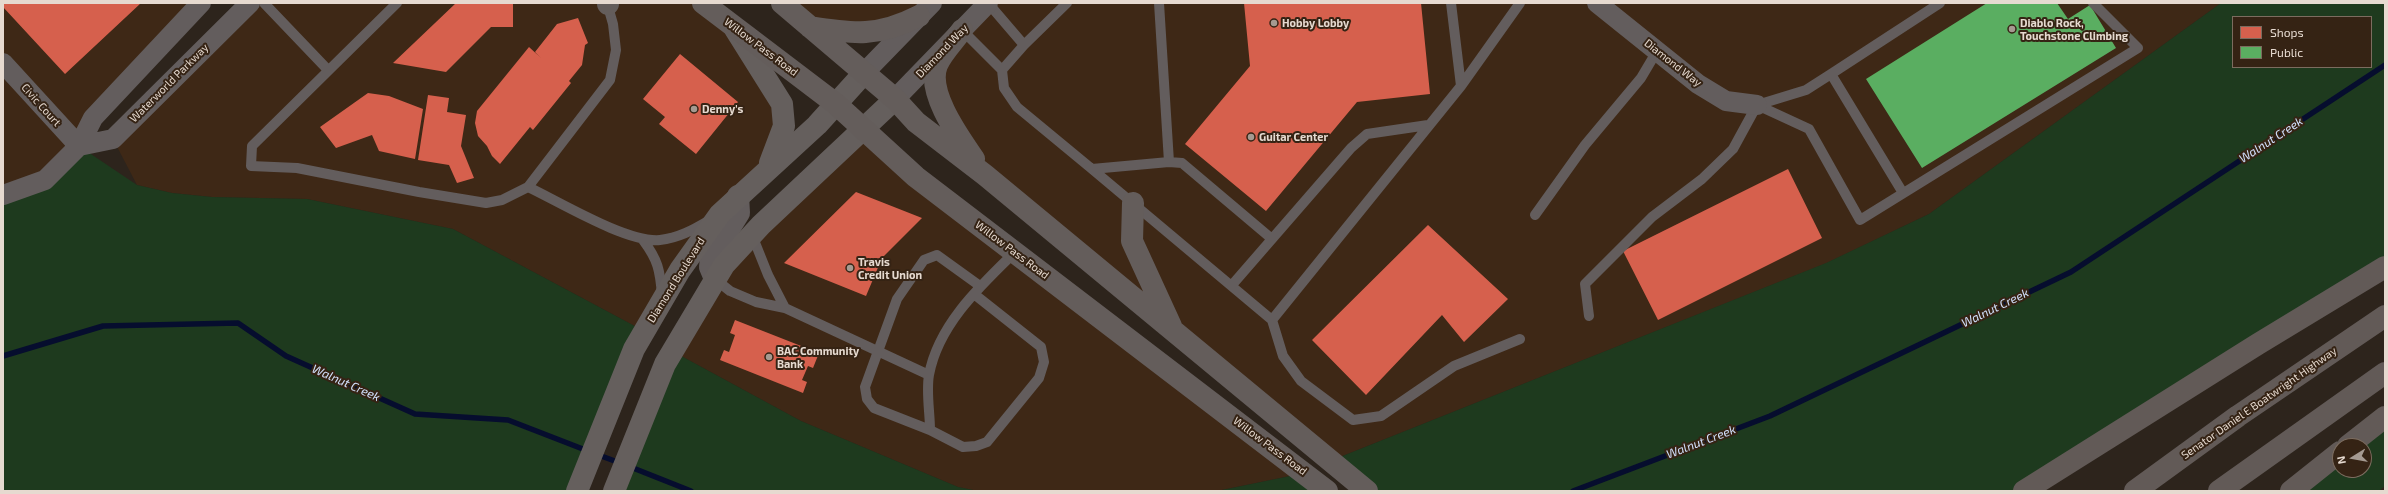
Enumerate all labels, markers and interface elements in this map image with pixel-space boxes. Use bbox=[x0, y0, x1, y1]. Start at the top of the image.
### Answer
street label: Willow Pass Road bbox=[722, 15, 800, 79]
place label: Hobby Lobby bbox=[1282, 16, 1349, 30]
place label: Diablo Rock, Touchstone Climbing bbox=[2020, 16, 2128, 42]
legend bbox=[2232, 16, 2372, 68]
marker: Hobby Lobby bbox=[1269, 18, 1279, 28]
street label: Diamond Way bbox=[913, 22, 971, 80]
marker: Diablo Rock, Touchstone Climbing bbox=[2007, 24, 2017, 34]
text: Shops bbox=[2270, 25, 2304, 39]
street label: Diamond Way bbox=[1642, 36, 1704, 90]
street label: Waterworld Parkway bbox=[127, 41, 211, 125]
text: Public bbox=[2270, 45, 2303, 59]
street label: Civic Court bbox=[18, 81, 64, 129]
place label: Denny's bbox=[702, 102, 743, 116]
marker: Denny's bbox=[689, 104, 699, 114]
water label: Walnut Creek bbox=[2236, 114, 2306, 166]
place label: Guitar Center bbox=[1259, 130, 1328, 144]
marker: Guitar Center bbox=[1246, 132, 1256, 142]
street label: Willow Pass Road bbox=[973, 218, 1051, 282]
street label: Diamond Boulevard bbox=[644, 235, 708, 325]
place label: Travis Credit Union bbox=[858, 255, 922, 281]
marker: Travis Credit Union bbox=[845, 263, 855, 273]
water label: Walnut Creek bbox=[1959, 286, 2031, 330]
place label: BAC Community Bank bbox=[777, 344, 859, 370]
street label: Senator Daniel E Boatwright Highway bbox=[2179, 344, 2339, 462]
marker: BAC Community Bank bbox=[764, 352, 774, 362]
water label: Walnut Creek bbox=[310, 362, 382, 404]
street label: Willow Pass Road bbox=[1231, 414, 1309, 478]
water label: Walnut Creek bbox=[1664, 422, 1738, 462]
north arrow bbox=[2332, 438, 2372, 478]
text: N bbox=[2334, 455, 2348, 465]

